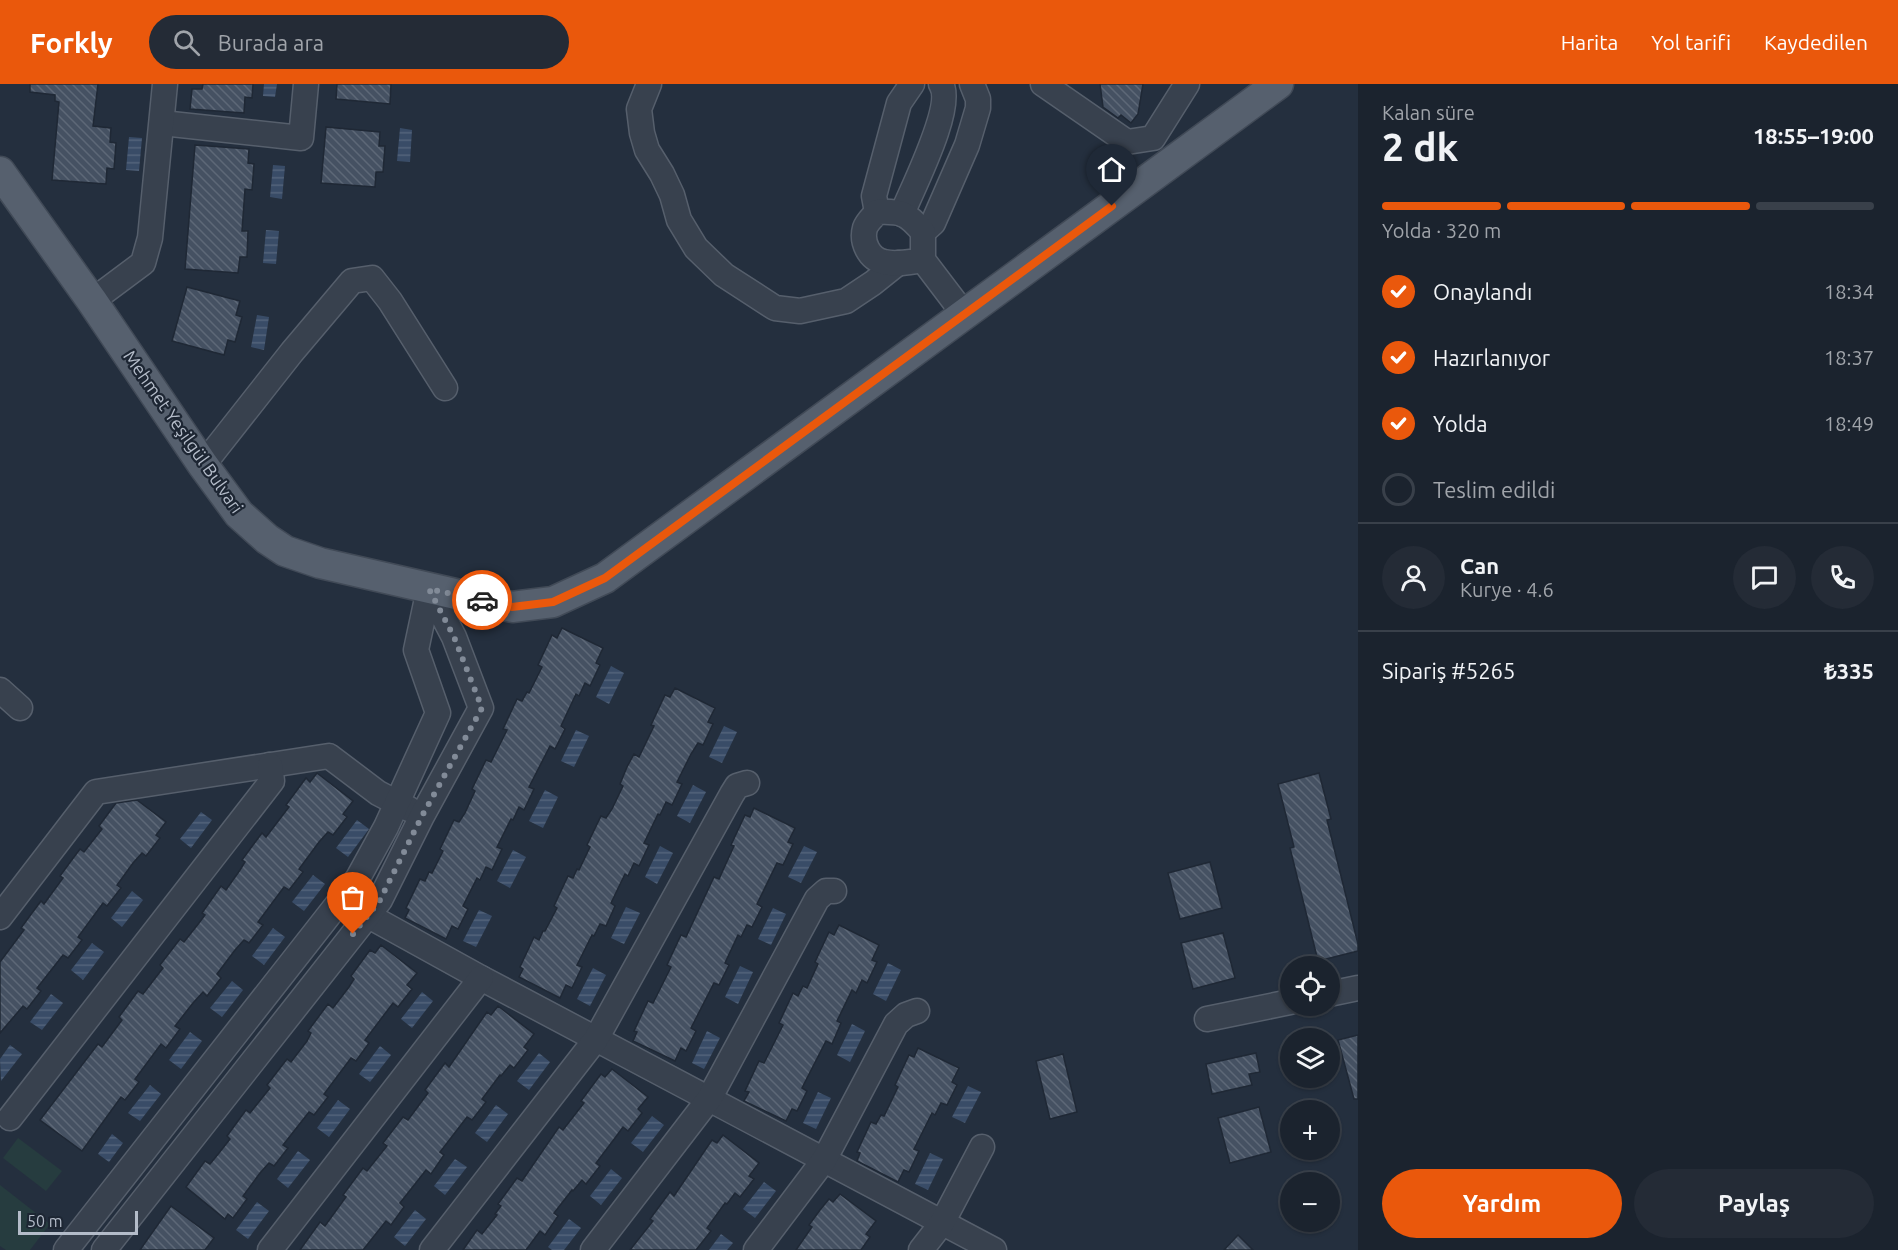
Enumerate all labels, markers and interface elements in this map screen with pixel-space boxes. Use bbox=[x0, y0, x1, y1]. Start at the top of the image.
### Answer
search box bbox=[149, 15, 569, 69]
icon: search bbox=[170, 26, 203, 59]
text: Forkly bbox=[30, 27, 113, 58]
text: Burada ara bbox=[218, 30, 324, 55]
text: Harita bbox=[1561, 30, 1618, 54]
text: Yol tarifi bbox=[1651, 30, 1731, 54]
text: Kaydedilen bbox=[1764, 30, 1868, 54]
text: Kalan süre bbox=[1382, 101, 1475, 124]
text: 18:55–19:00 bbox=[1753, 123, 1874, 148]
text: 2 dk bbox=[1382, 125, 1458, 168]
pin bbox=[1086, 144, 1137, 206]
icon: home bbox=[1095, 153, 1128, 186]
text: Yolda · 320 m bbox=[1382, 219, 1501, 242]
icon: check bbox=[1382, 275, 1415, 308]
text: Onaylandı bbox=[1433, 279, 1532, 304]
text: 18:34 bbox=[1824, 280, 1874, 303]
icon: check bbox=[1382, 341, 1415, 374]
text: Hazırlanıyor bbox=[1433, 345, 1550, 370]
street label: Mehmet Yeşilgül Bulvari bbox=[120, 346, 248, 517]
text: 18:37 bbox=[1824, 346, 1874, 369]
icon: check bbox=[1382, 407, 1415, 440]
text: Yolda bbox=[1433, 411, 1488, 436]
text: 18:49 bbox=[1824, 412, 1874, 435]
text: Teslim edildi bbox=[1433, 477, 1555, 502]
button: person bbox=[1382, 546, 1445, 609]
button: chat bbox=[1733, 546, 1796, 609]
button: phone bbox=[1811, 546, 1874, 609]
text: Can bbox=[1460, 553, 1499, 578]
courier bbox=[452, 570, 512, 630]
text: Kurye · 4.6 bbox=[1460, 578, 1554, 601]
icon: car bbox=[466, 584, 499, 617]
text: Sipariş #5265 bbox=[1382, 658, 1515, 683]
text: ₺335 bbox=[1824, 658, 1874, 683]
pin bbox=[327, 872, 378, 934]
icon: bag bbox=[336, 881, 369, 914]
map controls bbox=[1280, 956, 1340, 1232]
button: locate bbox=[1280, 956, 1340, 1016]
button: layers bbox=[1280, 1028, 1340, 1088]
button: + bbox=[1280, 1100, 1340, 1160]
button: Yardım bbox=[1382, 1169, 1622, 1238]
button: Paylaş bbox=[1634, 1169, 1874, 1238]
button: − bbox=[1280, 1172, 1340, 1232]
scale bar bbox=[18, 1208, 138, 1236]
text: 50 m bbox=[27, 1212, 63, 1230]

